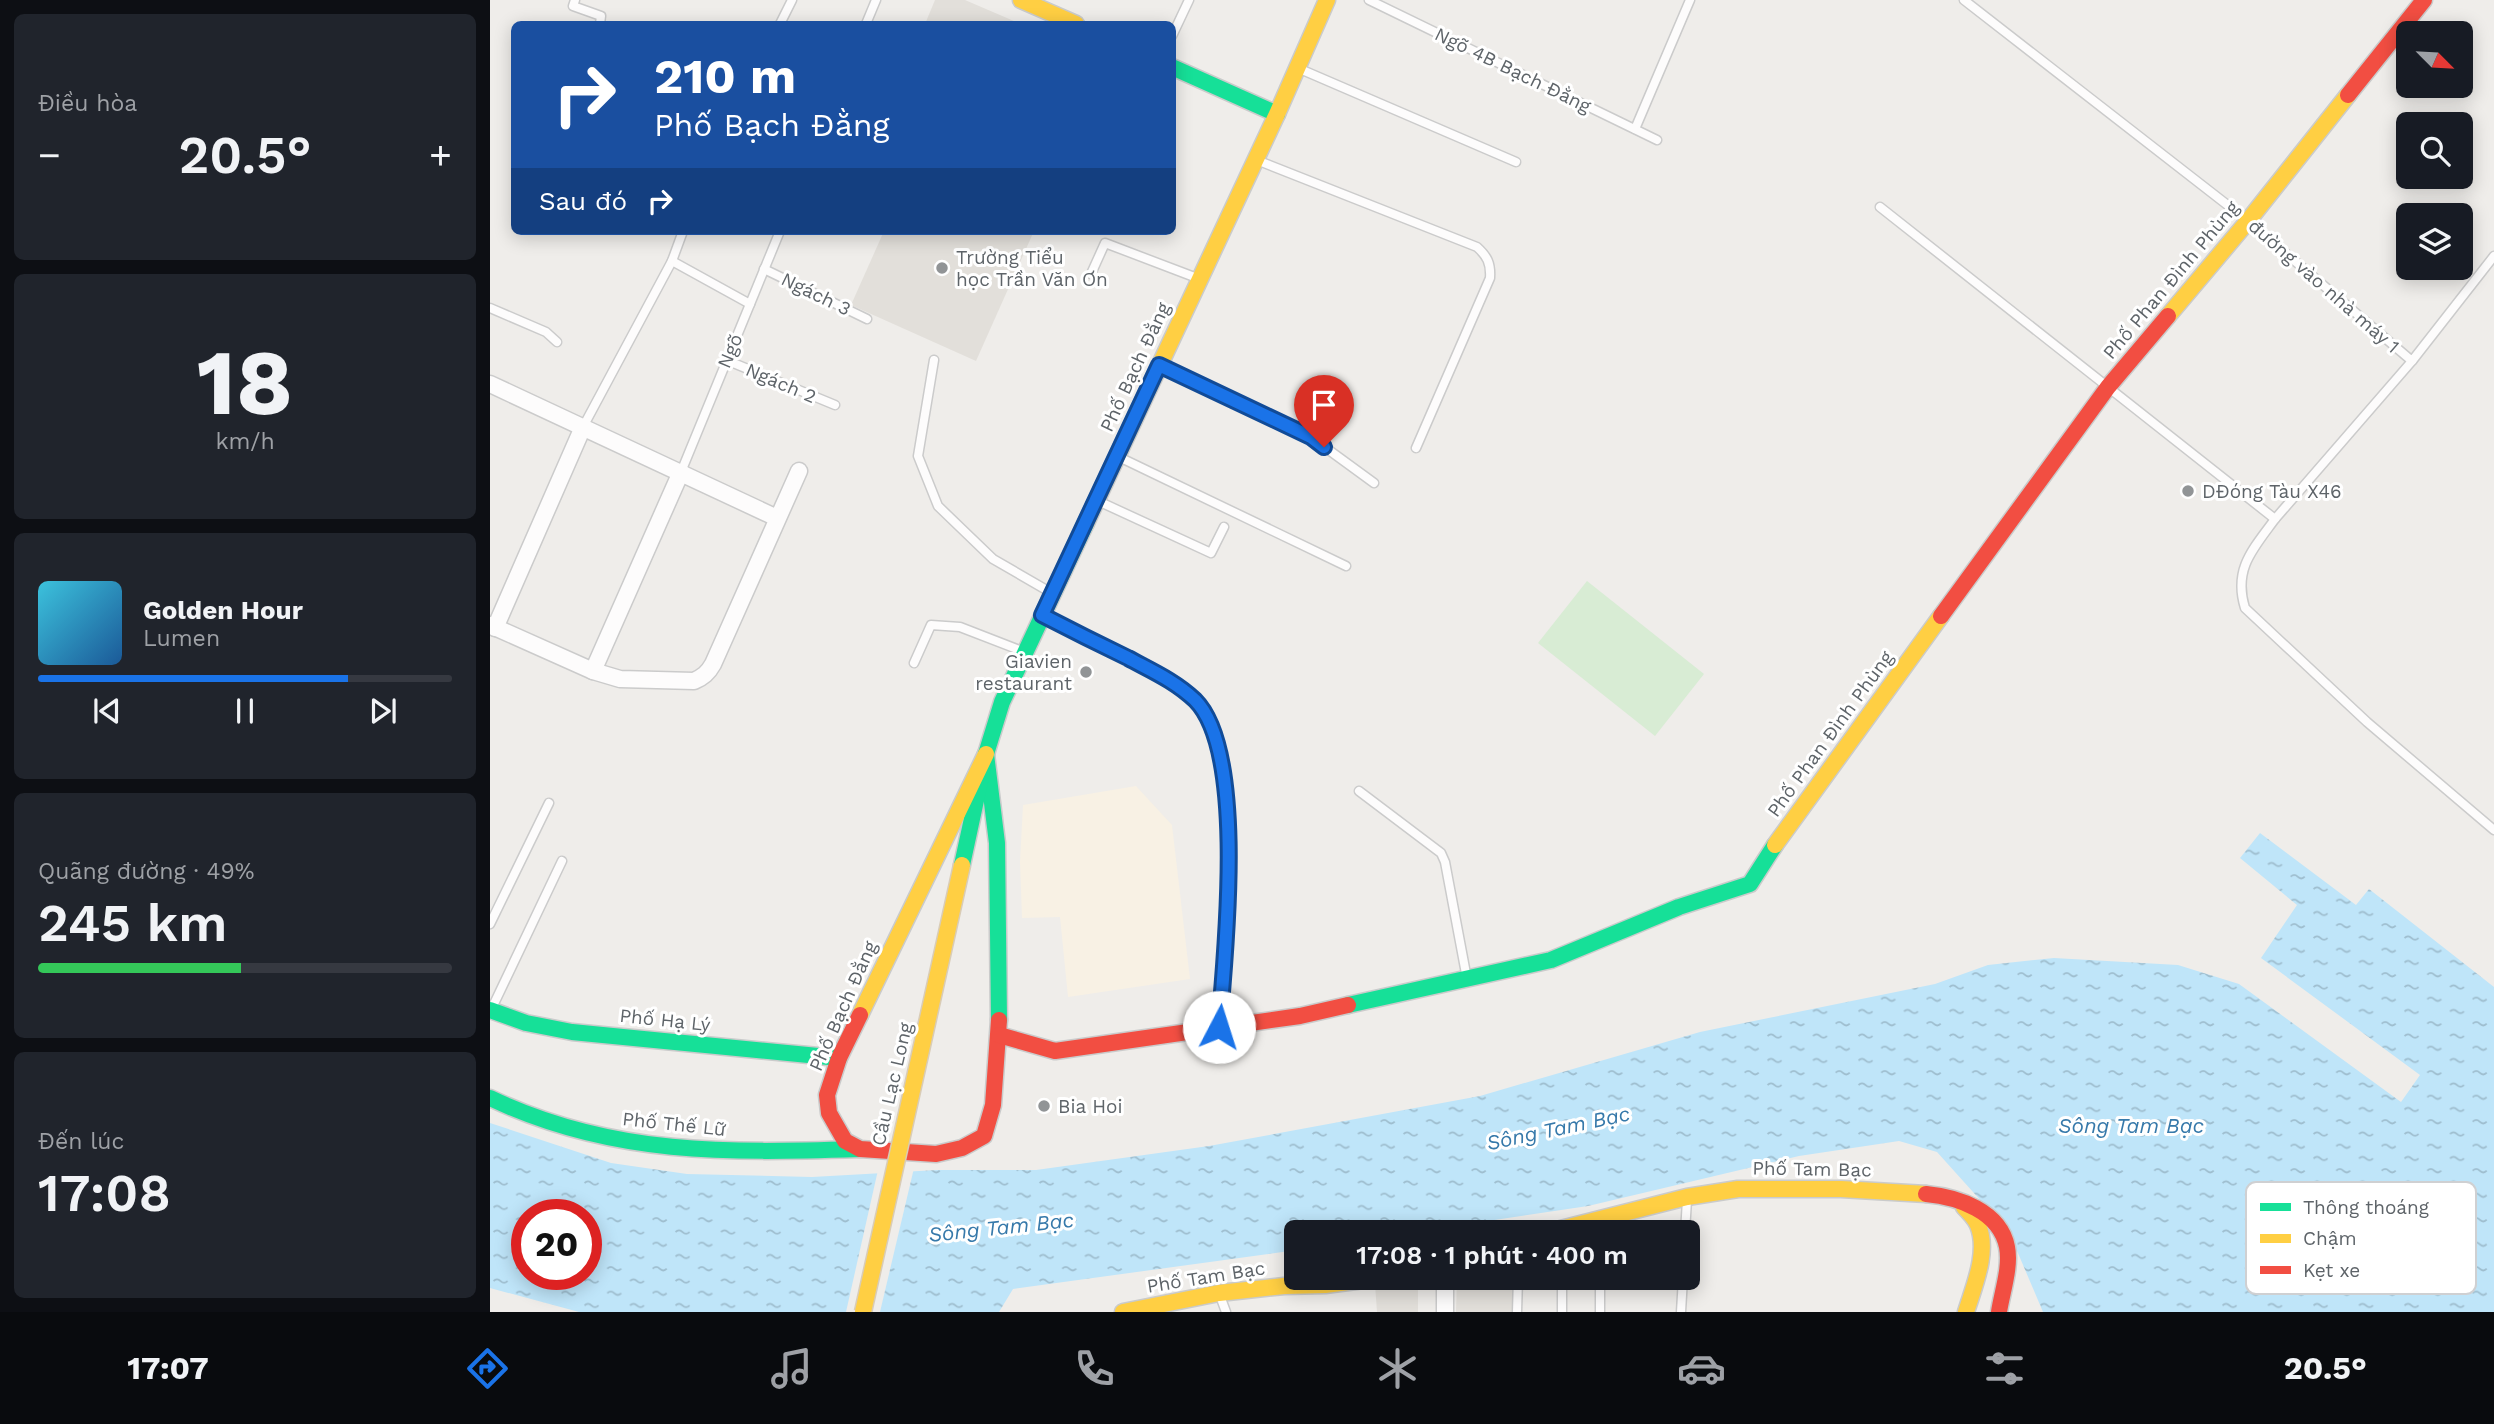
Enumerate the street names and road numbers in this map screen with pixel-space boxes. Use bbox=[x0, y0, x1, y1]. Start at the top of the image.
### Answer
street label: Ngõ 4B Bạch Đằng bbox=[1431, 22, 1596, 118]
street label: Phố Phan Đình Phùng bbox=[2098, 196, 2244, 364]
street label: đường vào nhà máy 1 bbox=[2244, 214, 2404, 358]
street label: Ngách 3 bbox=[777, 267, 855, 321]
street label: Phố Bạch Đằng bbox=[1095, 298, 1175, 435]
street label: Ngõ bbox=[713, 330, 747, 372]
street label: Ngách 2 bbox=[742, 358, 820, 408]
street label: Phố Phan Đình Phùng bbox=[1762, 646, 1898, 821]
street label: Phố Bạch Đằng bbox=[804, 937, 882, 1075]
street label: Phố Hạ Lý bbox=[618, 1004, 712, 1036]
street label: Cầu Lạc Long bbox=[867, 1019, 918, 1148]
street label: Phố Thế Lữ bbox=[621, 1107, 727, 1141]
street label: Phố Tam Bạc bbox=[1752, 1156, 1872, 1182]
street label: Phố Tam Bạc bbox=[1145, 1256, 1267, 1298]

